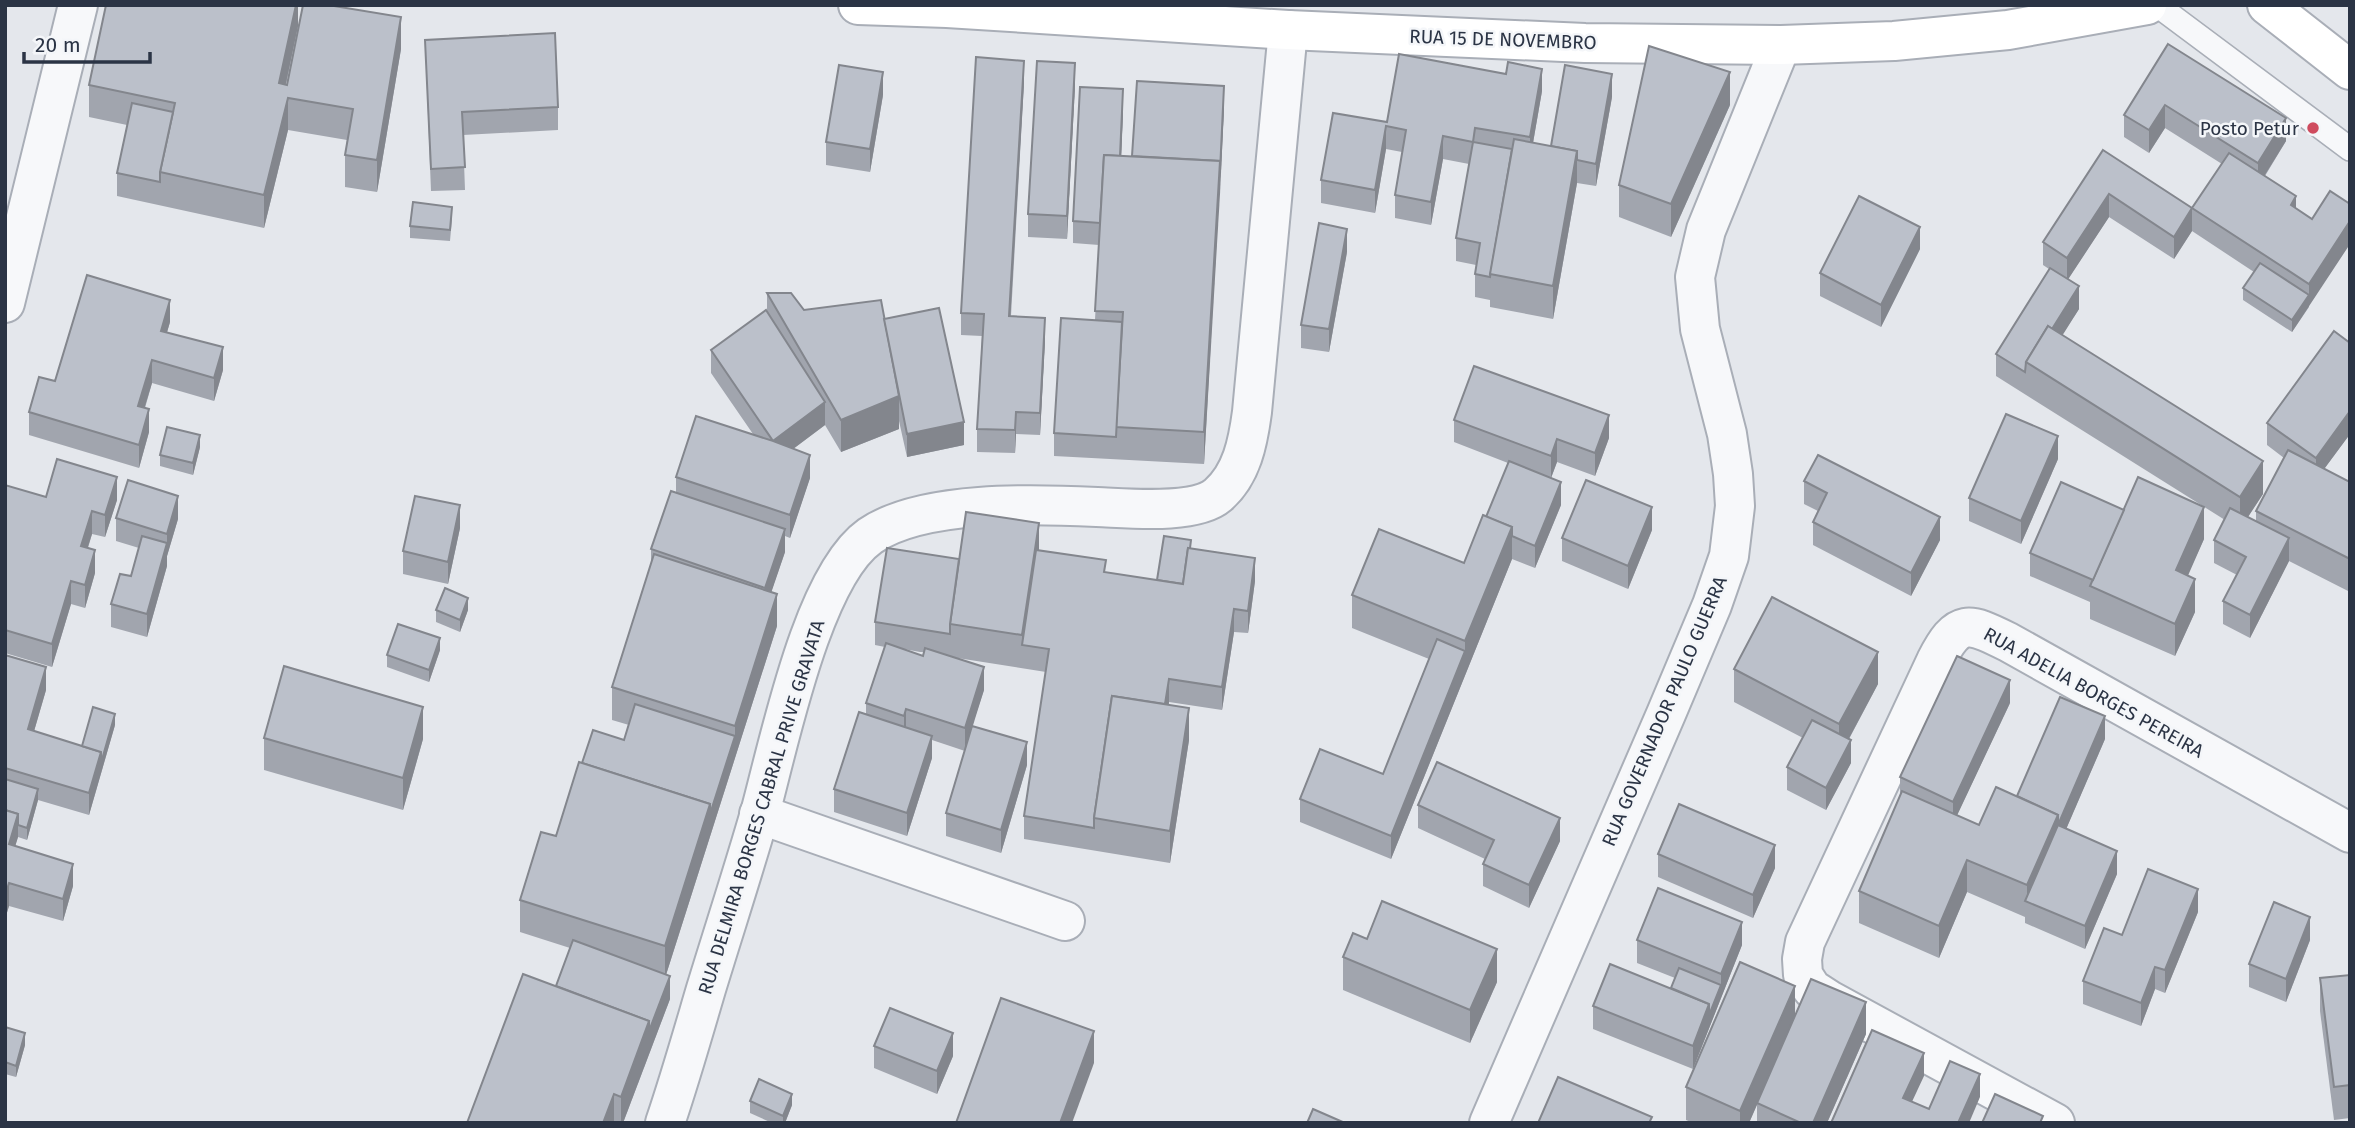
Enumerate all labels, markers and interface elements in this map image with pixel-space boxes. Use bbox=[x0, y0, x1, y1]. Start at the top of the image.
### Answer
scale bar bbox=[24, 21, 150, 65]
street label: RUA 15 DE NOVEMBRO bbox=[1409, 25, 1597, 54]
text: 20 m bbox=[35, 32, 81, 58]
place label: Posto Petur bbox=[2200, 117, 2300, 140]
marker: Posto Petur bbox=[2305, 120, 2321, 136]
street label: RUA GOVERNADOR PAULO GUERRA bbox=[1597, 573, 1732, 850]
street label: RUA DELMIRA BORGES CABRAL PRIVE GRAVATA bbox=[693, 617, 830, 997]
street label: RUA ADELIA BORGES PEREIRA bbox=[1980, 622, 2208, 763]

